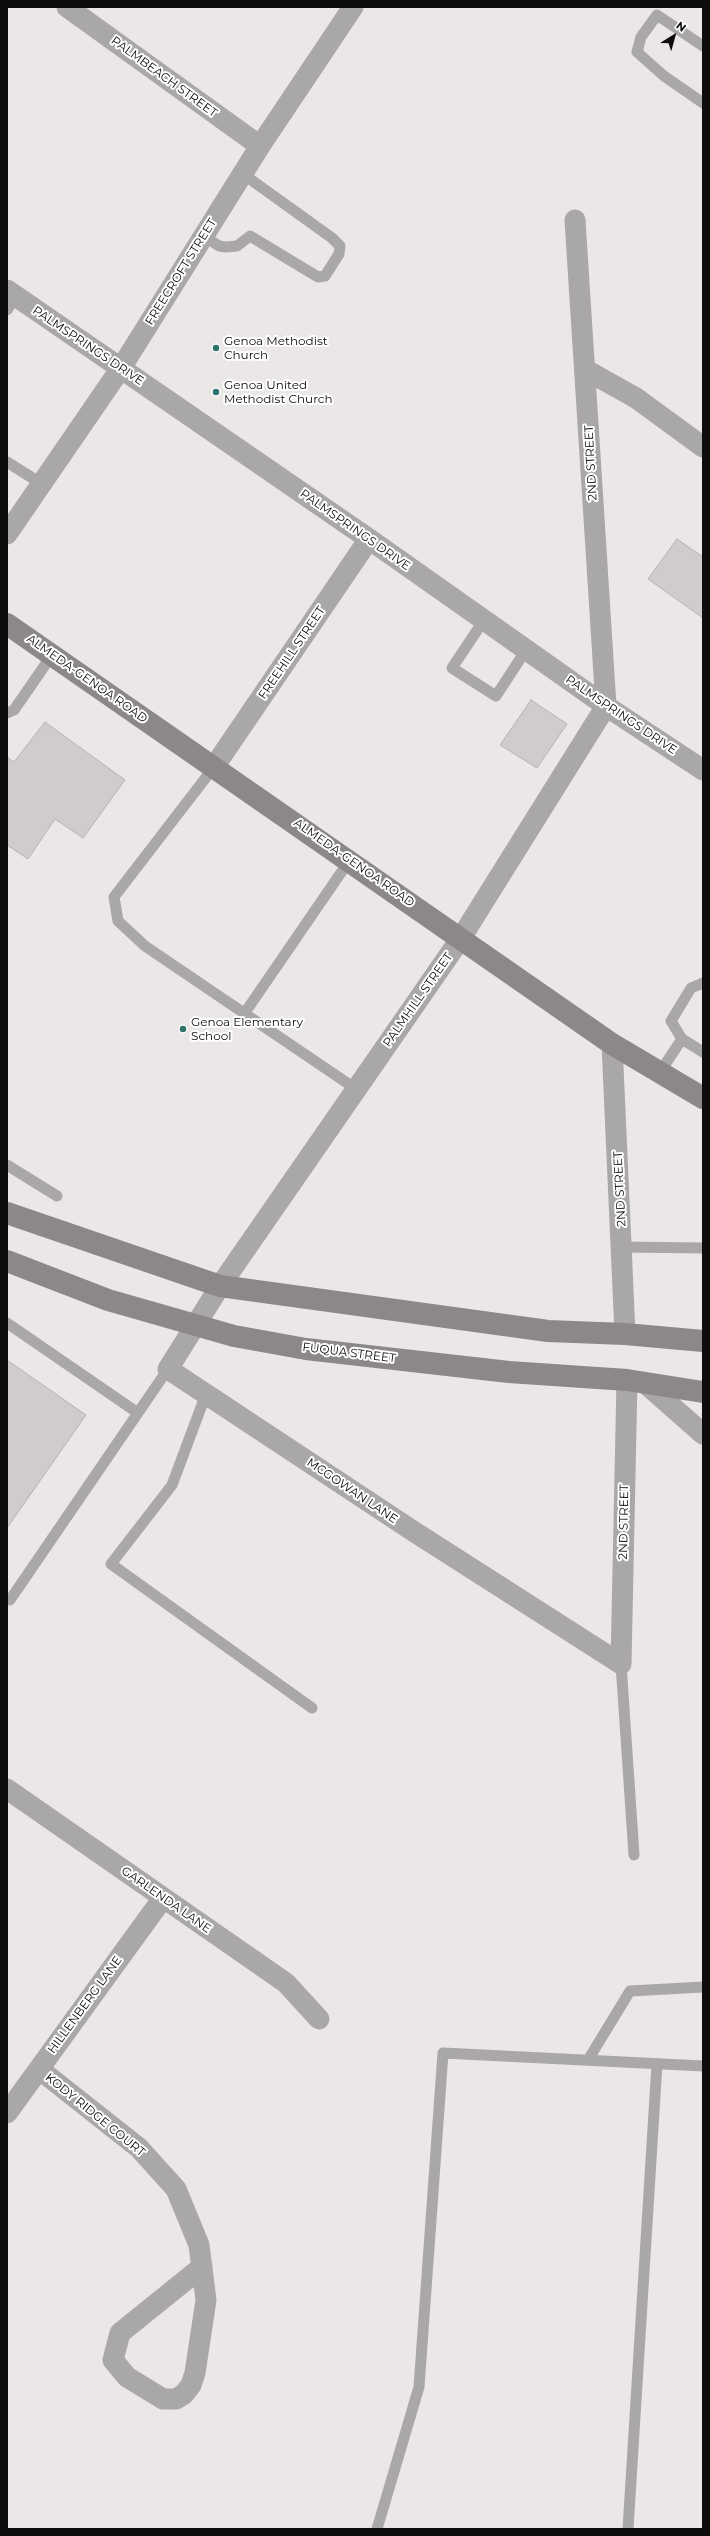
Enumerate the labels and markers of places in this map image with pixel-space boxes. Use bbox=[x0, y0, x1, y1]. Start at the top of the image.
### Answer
place label: Genoa Methodist Church bbox=[224, 334, 328, 362]
marker: Genoa Methodist Church bbox=[211, 343, 221, 353]
place label: Genoa United Methodist Church bbox=[224, 378, 333, 406]
marker: Genoa United Methodist Church bbox=[211, 387, 221, 397]
place label: Genoa Elementary School bbox=[191, 1015, 303, 1043]
marker: Genoa Elementary School bbox=[178, 1024, 188, 1034]

